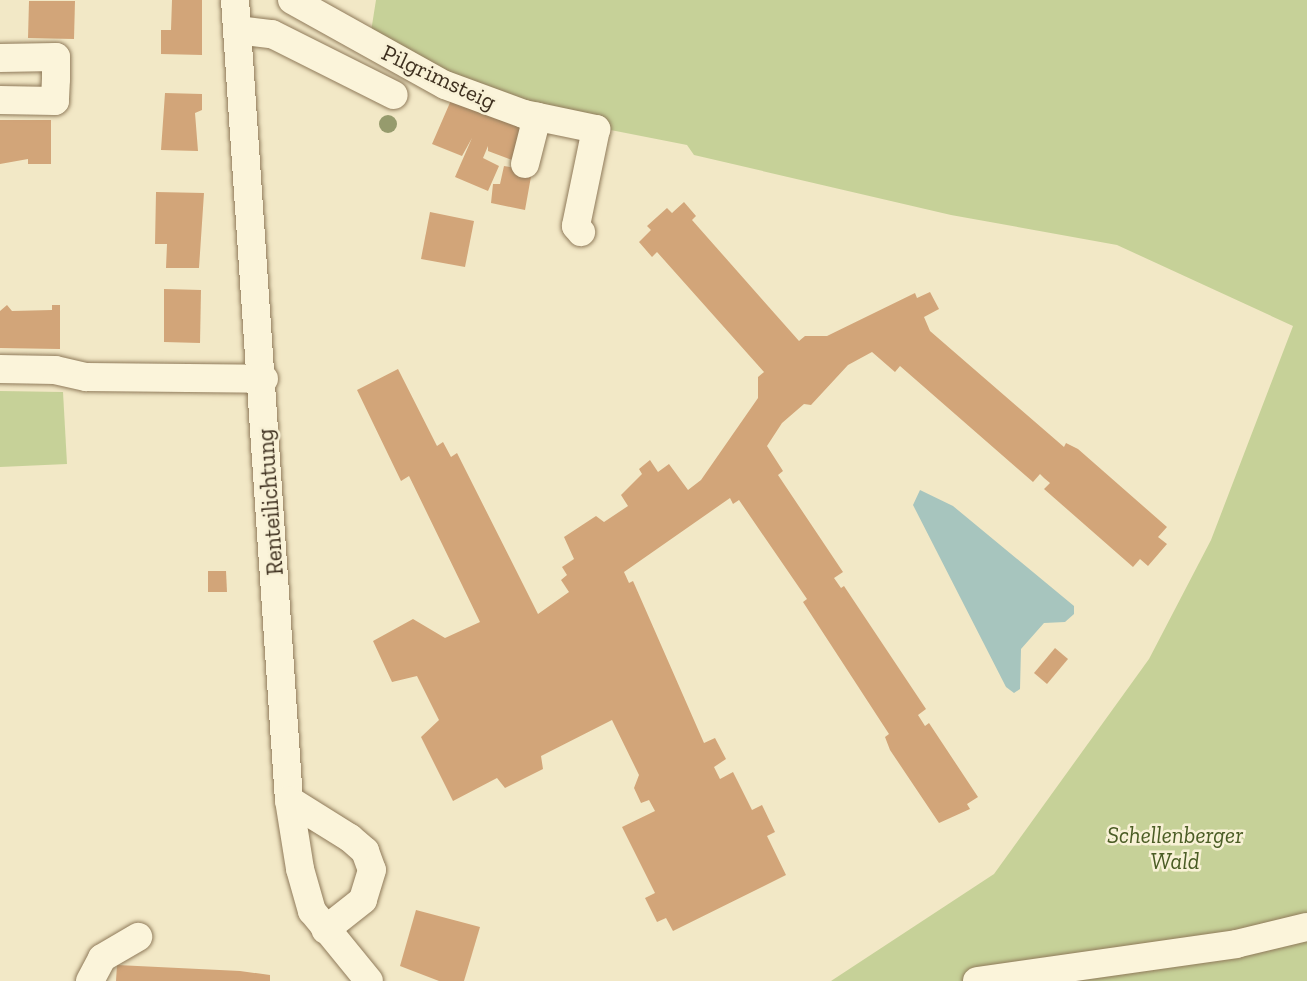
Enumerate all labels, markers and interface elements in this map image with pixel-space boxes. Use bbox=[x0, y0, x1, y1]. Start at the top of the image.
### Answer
street label: Pilgrimsteig bbox=[378, 39, 500, 115]
street label: Renteilichtung bbox=[251, 428, 289, 576]
park label: Schellenberger Wald bbox=[1107, 821, 1243, 875]

